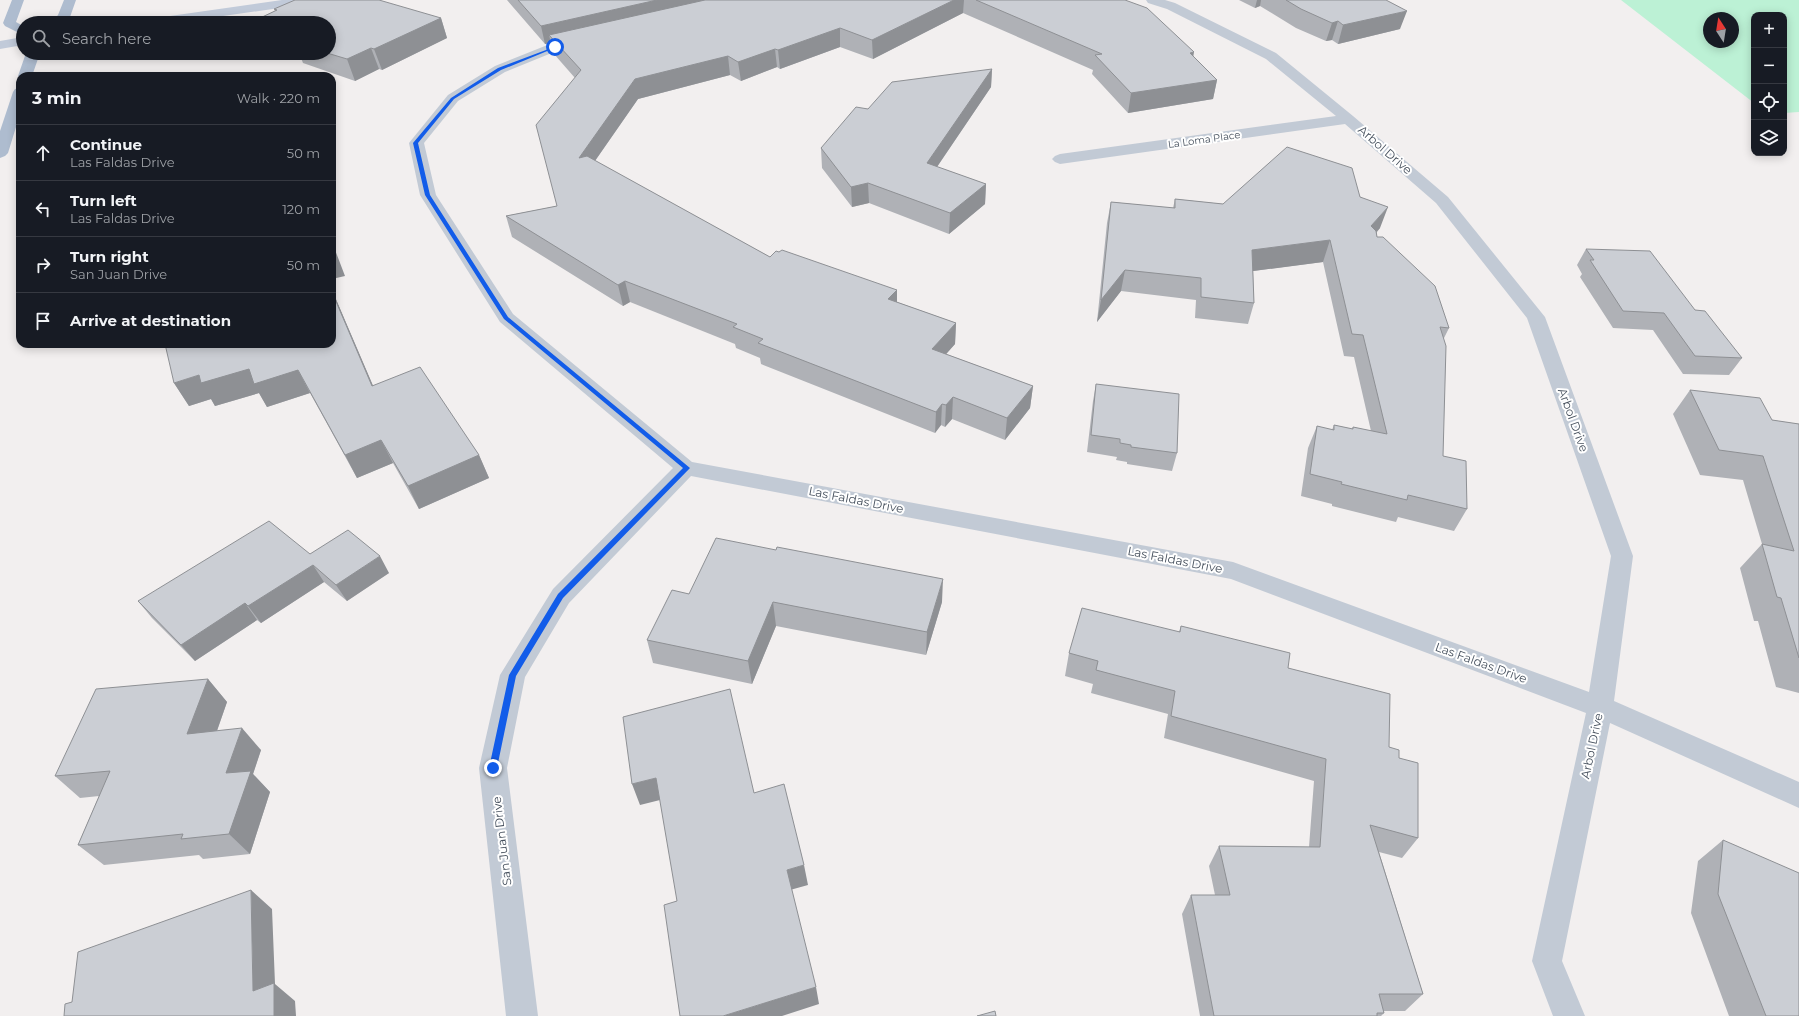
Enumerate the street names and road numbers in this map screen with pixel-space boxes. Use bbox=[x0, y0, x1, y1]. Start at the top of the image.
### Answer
street label: Arbol Drive bbox=[1355, 122, 1415, 177]
street label: La Loma Place bbox=[1167, 128, 1241, 151]
street label: Arbol Drive bbox=[1555, 386, 1592, 454]
street label: Las Faldas Drive bbox=[807, 483, 905, 516]
street label: Las Faldas Drive bbox=[1126, 543, 1224, 576]
street label: Las Faldas Drive bbox=[1433, 639, 1529, 686]
street label: Arbol Drive bbox=[1577, 712, 1606, 780]
street label: San Juan Drive bbox=[489, 796, 514, 886]

